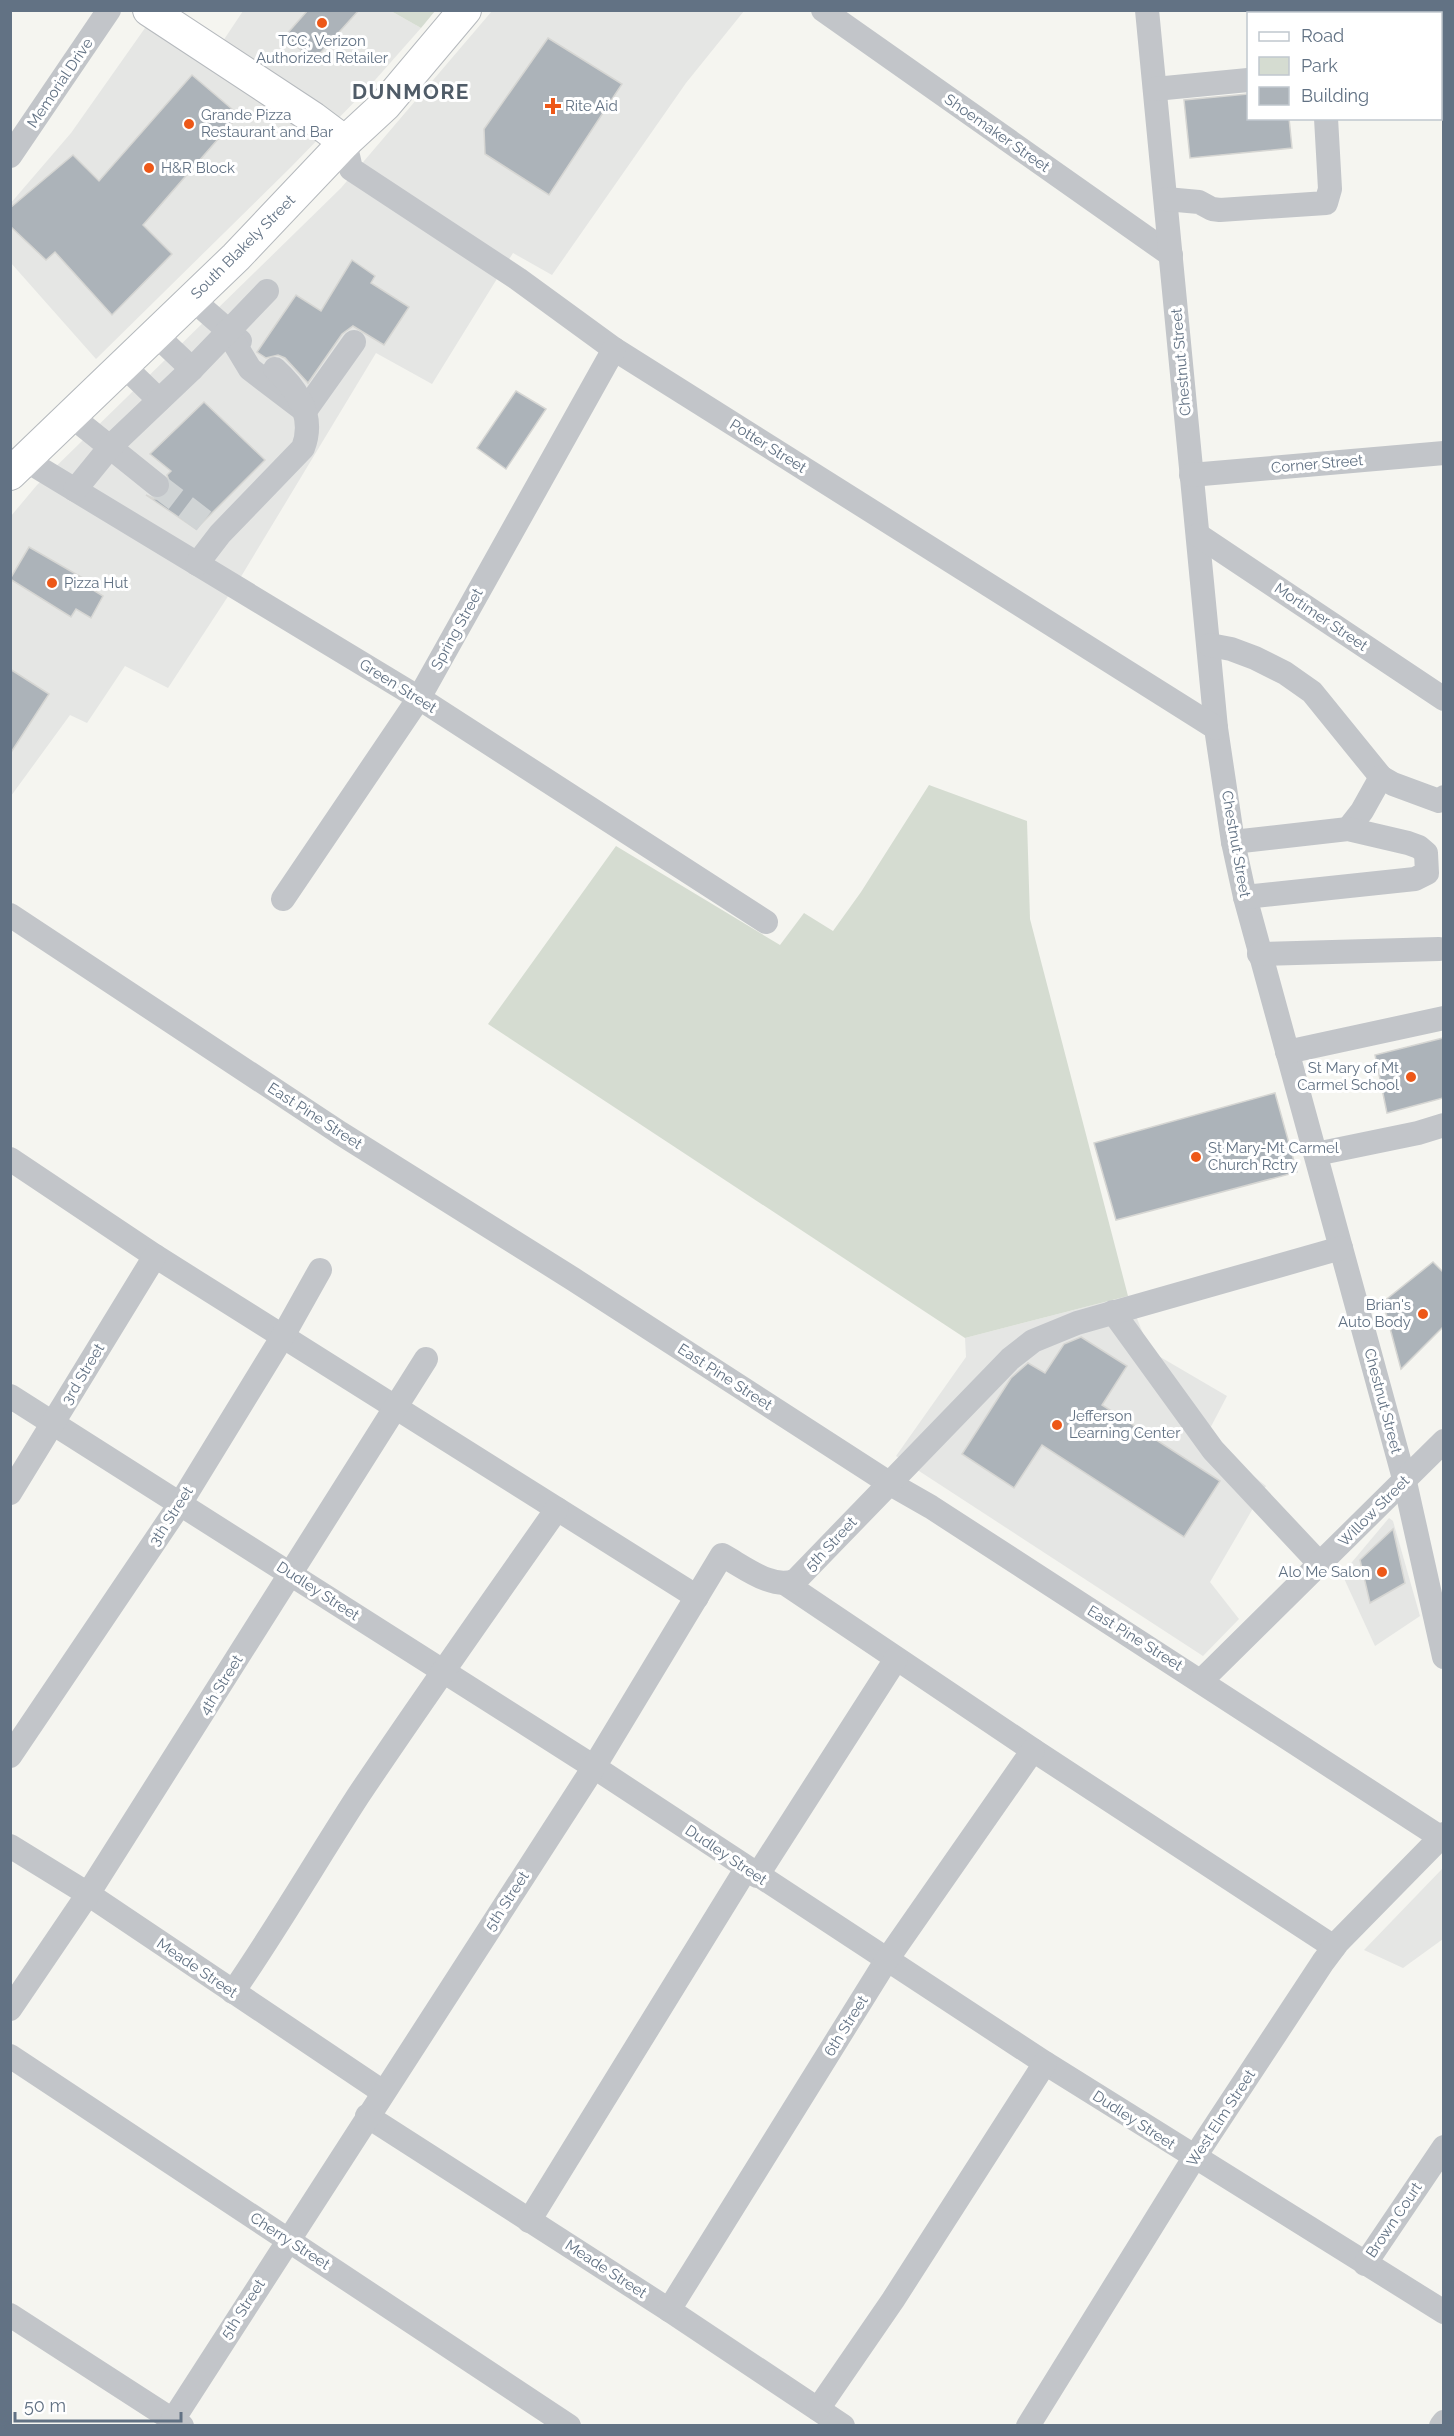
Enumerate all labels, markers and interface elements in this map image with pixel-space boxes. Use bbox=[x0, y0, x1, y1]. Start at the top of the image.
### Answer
legend bbox=[1247, 12, 1442, 120]
marker: TCC, Verizon Authorized Retailer bbox=[315, 16, 329, 30]
text: Road bbox=[1301, 25, 1344, 46]
place label: TCC, Verizon Authorized Retailer bbox=[256, 32, 389, 67]
street label: Memorial Drive bbox=[23, 34, 97, 131]
text: Park bbox=[1301, 55, 1338, 76]
district label: DUNMORE bbox=[352, 79, 470, 104]
text: Building bbox=[1301, 85, 1369, 106]
street label: Shoemaker Street bbox=[941, 90, 1053, 176]
place label: Rite Aid bbox=[565, 97, 618, 115]
marker: Rite Aid bbox=[546, 99, 560, 113]
place label: Grande Pizza Restaurant and Bar bbox=[201, 106, 334, 141]
marker: Grande Pizza Restaurant and Bar bbox=[182, 117, 196, 131]
place label: H&R Block bbox=[161, 159, 235, 177]
marker: H&R Block bbox=[142, 161, 156, 175]
street label: South Blakely Street bbox=[187, 191, 299, 303]
street label: Chestnut Street bbox=[1167, 307, 1195, 417]
street label: Potter Street bbox=[726, 415, 810, 477]
street label: Corner Street bbox=[1270, 451, 1364, 477]
place label: Pizza Hut bbox=[64, 574, 128, 592]
marker: Pizza Hut bbox=[45, 576, 59, 590]
street label: Mortimer Street bbox=[1271, 579, 1371, 655]
street label: Spring Street bbox=[427, 585, 487, 673]
street label: Green Street bbox=[356, 655, 440, 717]
street label: Chestnut Street bbox=[1218, 789, 1254, 899]
place label: St Mary of Mt Carmel School bbox=[1297, 1059, 1400, 1094]
marker: St Mary of Mt Carmel School bbox=[1404, 1070, 1418, 1084]
street label: East Pine Street bbox=[264, 1079, 366, 1153]
place label: St Mary-Mt Carmel Church Rctry bbox=[1208, 1139, 1340, 1174]
marker: St Mary-Mt Carmel Church Rctry bbox=[1189, 1150, 1203, 1164]
place label: Brian's Auto Body bbox=[1338, 1296, 1411, 1331]
marker: Brian's Auto Body bbox=[1416, 1307, 1430, 1321]
street label: 3rd Street bbox=[58, 1340, 108, 1408]
street label: East Pine Street bbox=[674, 1340, 776, 1414]
street label: Chestnut Street bbox=[1360, 1346, 1406, 1456]
place label: Jefferson Learning Center bbox=[1069, 1407, 1181, 1442]
marker: Jefferson Learning Center bbox=[1050, 1418, 1064, 1432]
street label: Willow Street bbox=[1335, 1472, 1413, 1550]
street label: 3th Street bbox=[145, 1483, 197, 1549]
street label: 5th Street bbox=[801, 1513, 861, 1575]
street label: Dudley Street bbox=[273, 1558, 363, 1624]
place label: Alo Me Salon bbox=[1278, 1563, 1370, 1581]
marker: Alo Me Salon bbox=[1375, 1565, 1389, 1579]
street label: East Pine Street bbox=[1084, 1602, 1186, 1674]
street label: 4th Street bbox=[196, 1652, 246, 1718]
street label: Dudley Street bbox=[682, 1821, 770, 1889]
street label: 5th Street bbox=[481, 1868, 533, 1934]
street label: Meade Street bbox=[153, 1934, 241, 2002]
street label: 6th Street bbox=[820, 1992, 872, 2060]
street label: West Elm Street bbox=[1183, 2066, 1259, 2170]
street label: Dudley Street bbox=[1089, 2087, 1179, 2153]
street label: Brown Court bbox=[1362, 2179, 1426, 2261]
street label: Cherry Street bbox=[247, 2209, 333, 2273]
street label: Meade Street bbox=[562, 2236, 650, 2302]
street label: 5th Street bbox=[217, 2276, 269, 2342]
scale bar bbox=[15, 2385, 182, 2423]
text: 50 m bbox=[24, 2395, 66, 2416]

